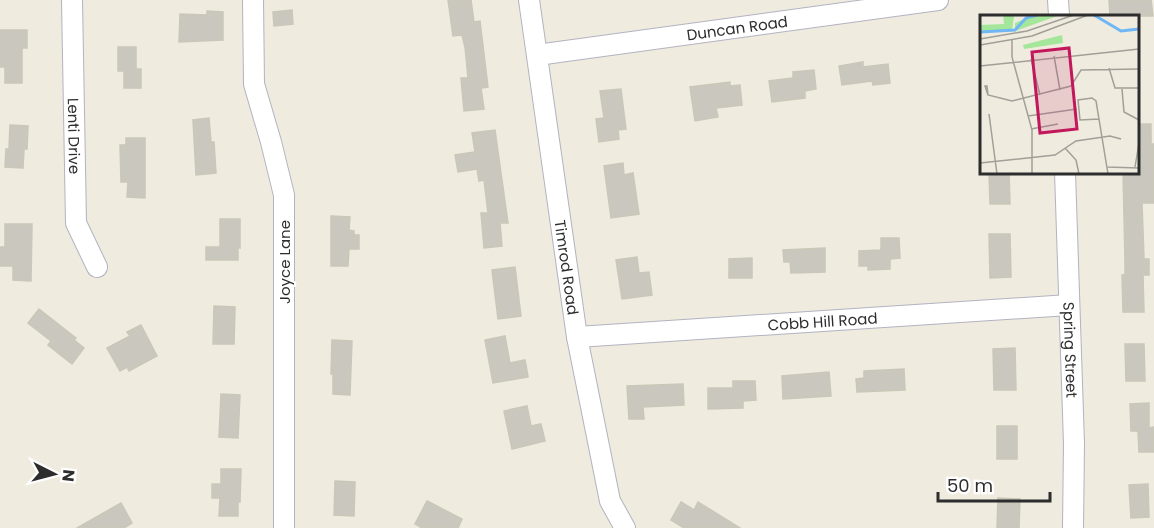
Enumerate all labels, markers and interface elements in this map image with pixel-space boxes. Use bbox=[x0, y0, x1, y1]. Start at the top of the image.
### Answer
street label: Duncan Road bbox=[685, 10, 789, 45]
inset map bbox=[980, 15, 1139, 174]
street label: Lenti Drive bbox=[63, 98, 86, 174]
street label: Timrod Road bbox=[550, 218, 584, 316]
street label: Joyce Lane bbox=[274, 220, 295, 304]
street label: Spring Street bbox=[1059, 302, 1083, 398]
street label: Cobb Hill Road bbox=[767, 307, 878, 335]
north arrow bbox=[24, 444, 84, 504]
scale bar bbox=[938, 465, 1050, 503]
text: N bbox=[56, 468, 80, 483]
text: 50 m bbox=[947, 473, 993, 498]

